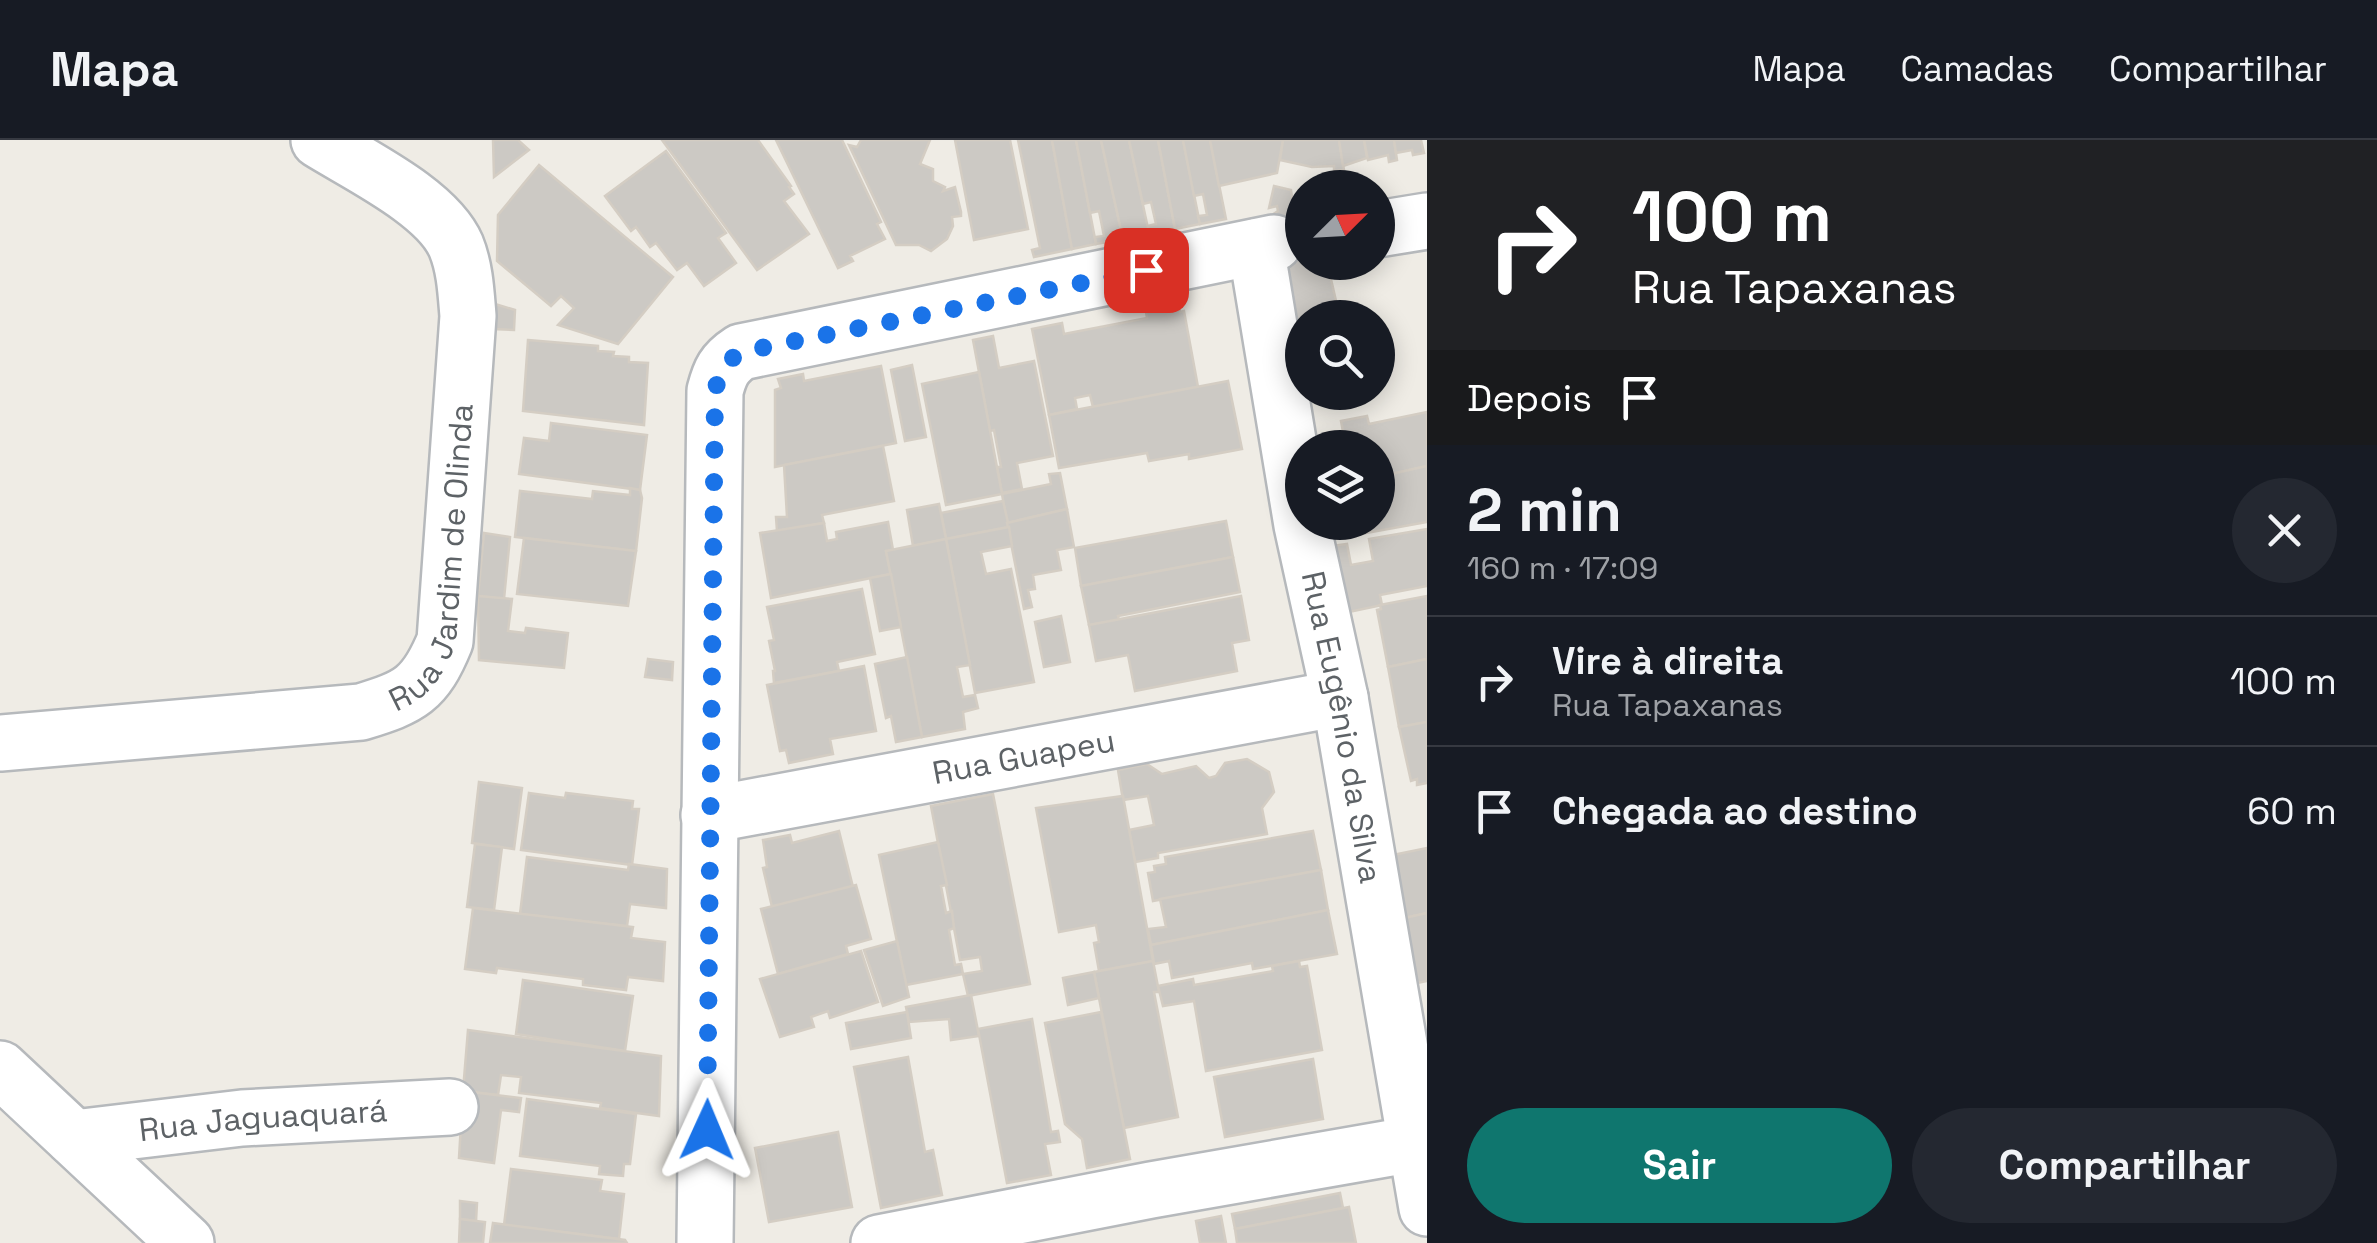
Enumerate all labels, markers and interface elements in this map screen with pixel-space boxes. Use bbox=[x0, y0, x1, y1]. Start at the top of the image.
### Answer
text: Mapa bbox=[50, 39, 178, 100]
text: Mapa bbox=[1753, 47, 1846, 91]
text: Camadas bbox=[1901, 47, 2054, 91]
text: Compartilhar bbox=[2109, 47, 2327, 91]
north arrow bbox=[1285, 170, 1395, 280]
map controls bbox=[1285, 170, 1395, 540]
text: 100 m bbox=[1632, 172, 1832, 261]
icon: right bbox=[1467, 180, 1597, 310]
pin bbox=[1104, 228, 1189, 313]
icon: arrive bbox=[1119, 243, 1174, 298]
text: Rua Tapaxanas bbox=[1632, 259, 1956, 316]
button: search bbox=[1285, 300, 1395, 410]
icon: arrive bbox=[1612, 370, 1667, 425]
text: Depois bbox=[1467, 374, 1592, 422]
street label: Rua Jardim de Olinda bbox=[382, 402, 482, 720]
button: layers bbox=[1285, 430, 1395, 540]
text: 2 min bbox=[1467, 472, 1622, 549]
button: close bbox=[2232, 478, 2337, 583]
text: 160 m · 17:09 bbox=[1467, 548, 1658, 588]
street label: Rua Eugênio da Silva bbox=[1293, 567, 1391, 886]
text: Vire à direita bbox=[1552, 637, 1783, 685]
icon: right bbox=[1467, 654, 1522, 709]
text: 100 m bbox=[2230, 657, 2337, 705]
text: Rua Tapaxanas bbox=[1552, 685, 1783, 725]
street label: Rua Guapeu bbox=[929, 720, 1118, 793]
icon: arrive bbox=[1467, 784, 1522, 839]
text: Chegada ao destino bbox=[1552, 787, 1918, 835]
text: 60 m bbox=[2247, 787, 2337, 835]
position arrow bbox=[655, 1078, 759, 1182]
street label: Rua Jaguaquará bbox=[137, 1090, 388, 1150]
button: Sair bbox=[1467, 1108, 1892, 1223]
button: Compartilhar bbox=[1912, 1108, 2337, 1223]

